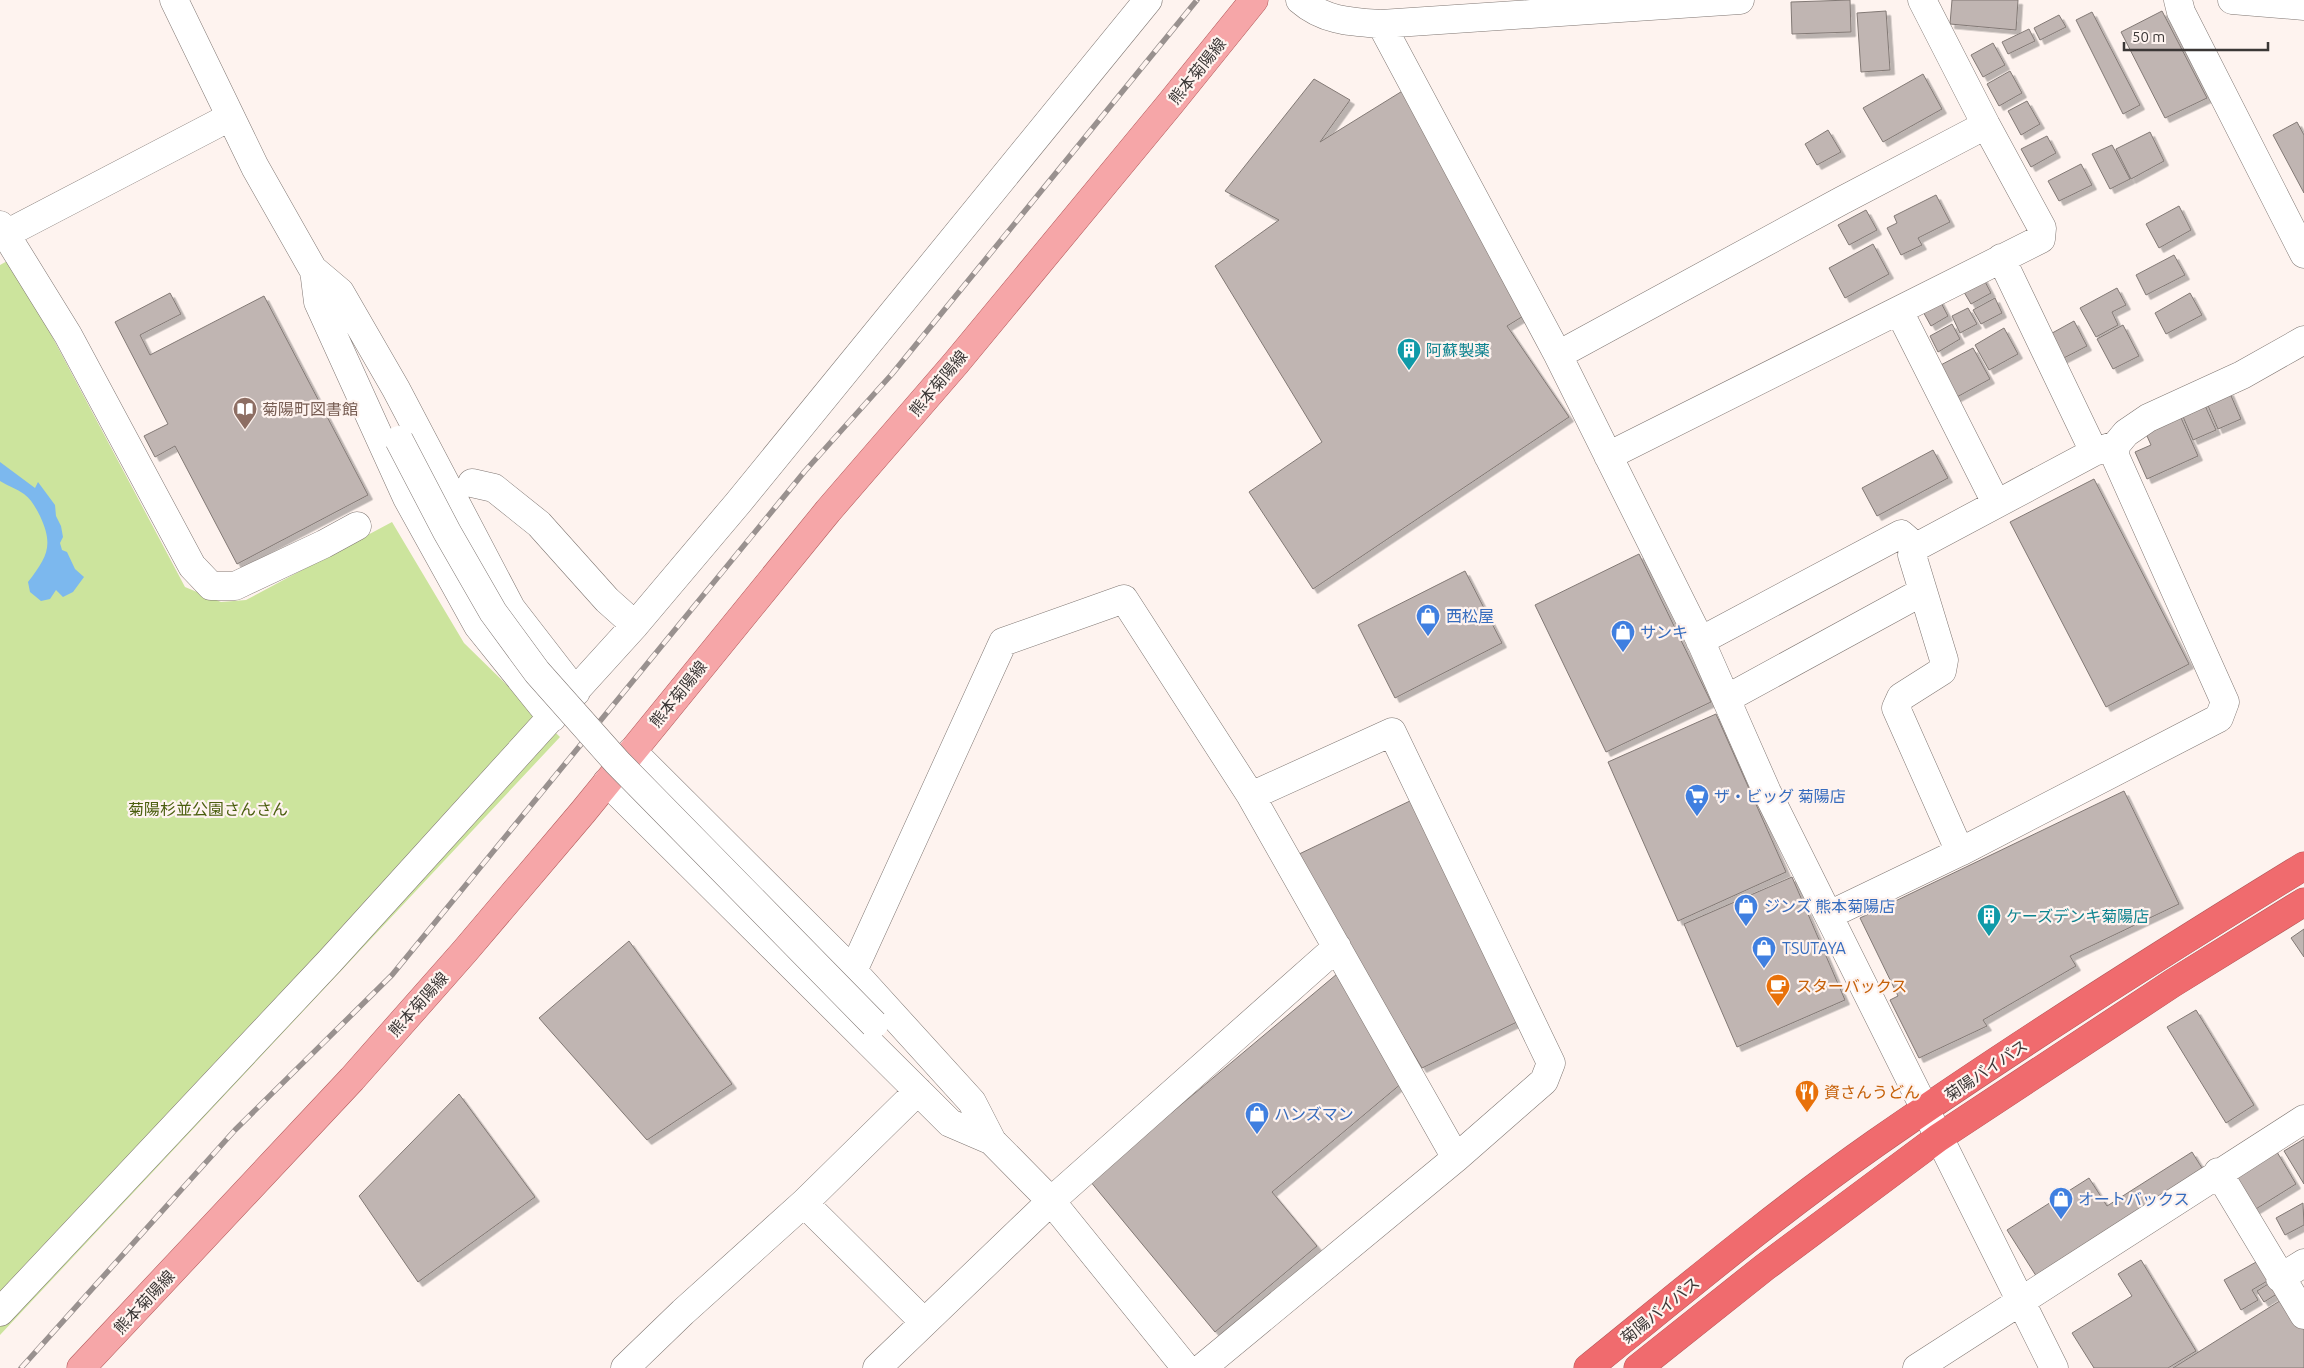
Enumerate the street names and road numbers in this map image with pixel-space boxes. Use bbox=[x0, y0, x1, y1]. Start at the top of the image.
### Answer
street label: 熊本菊陽線 bbox=[1165, 34, 1229, 108]
street label: 熊本菊陽線 bbox=[905, 347, 971, 419]
street label: 熊本菊陽線 bbox=[646, 657, 710, 731]
street label: 熊本菊陽線 bbox=[385, 968, 451, 1040]
street label: 菊陽バイパス bbox=[1941, 1036, 2031, 1104]
street label: 熊本菊陽線 bbox=[110, 1267, 178, 1337]
street label: 菊陽バイパス bbox=[1617, 1273, 1703, 1347]

